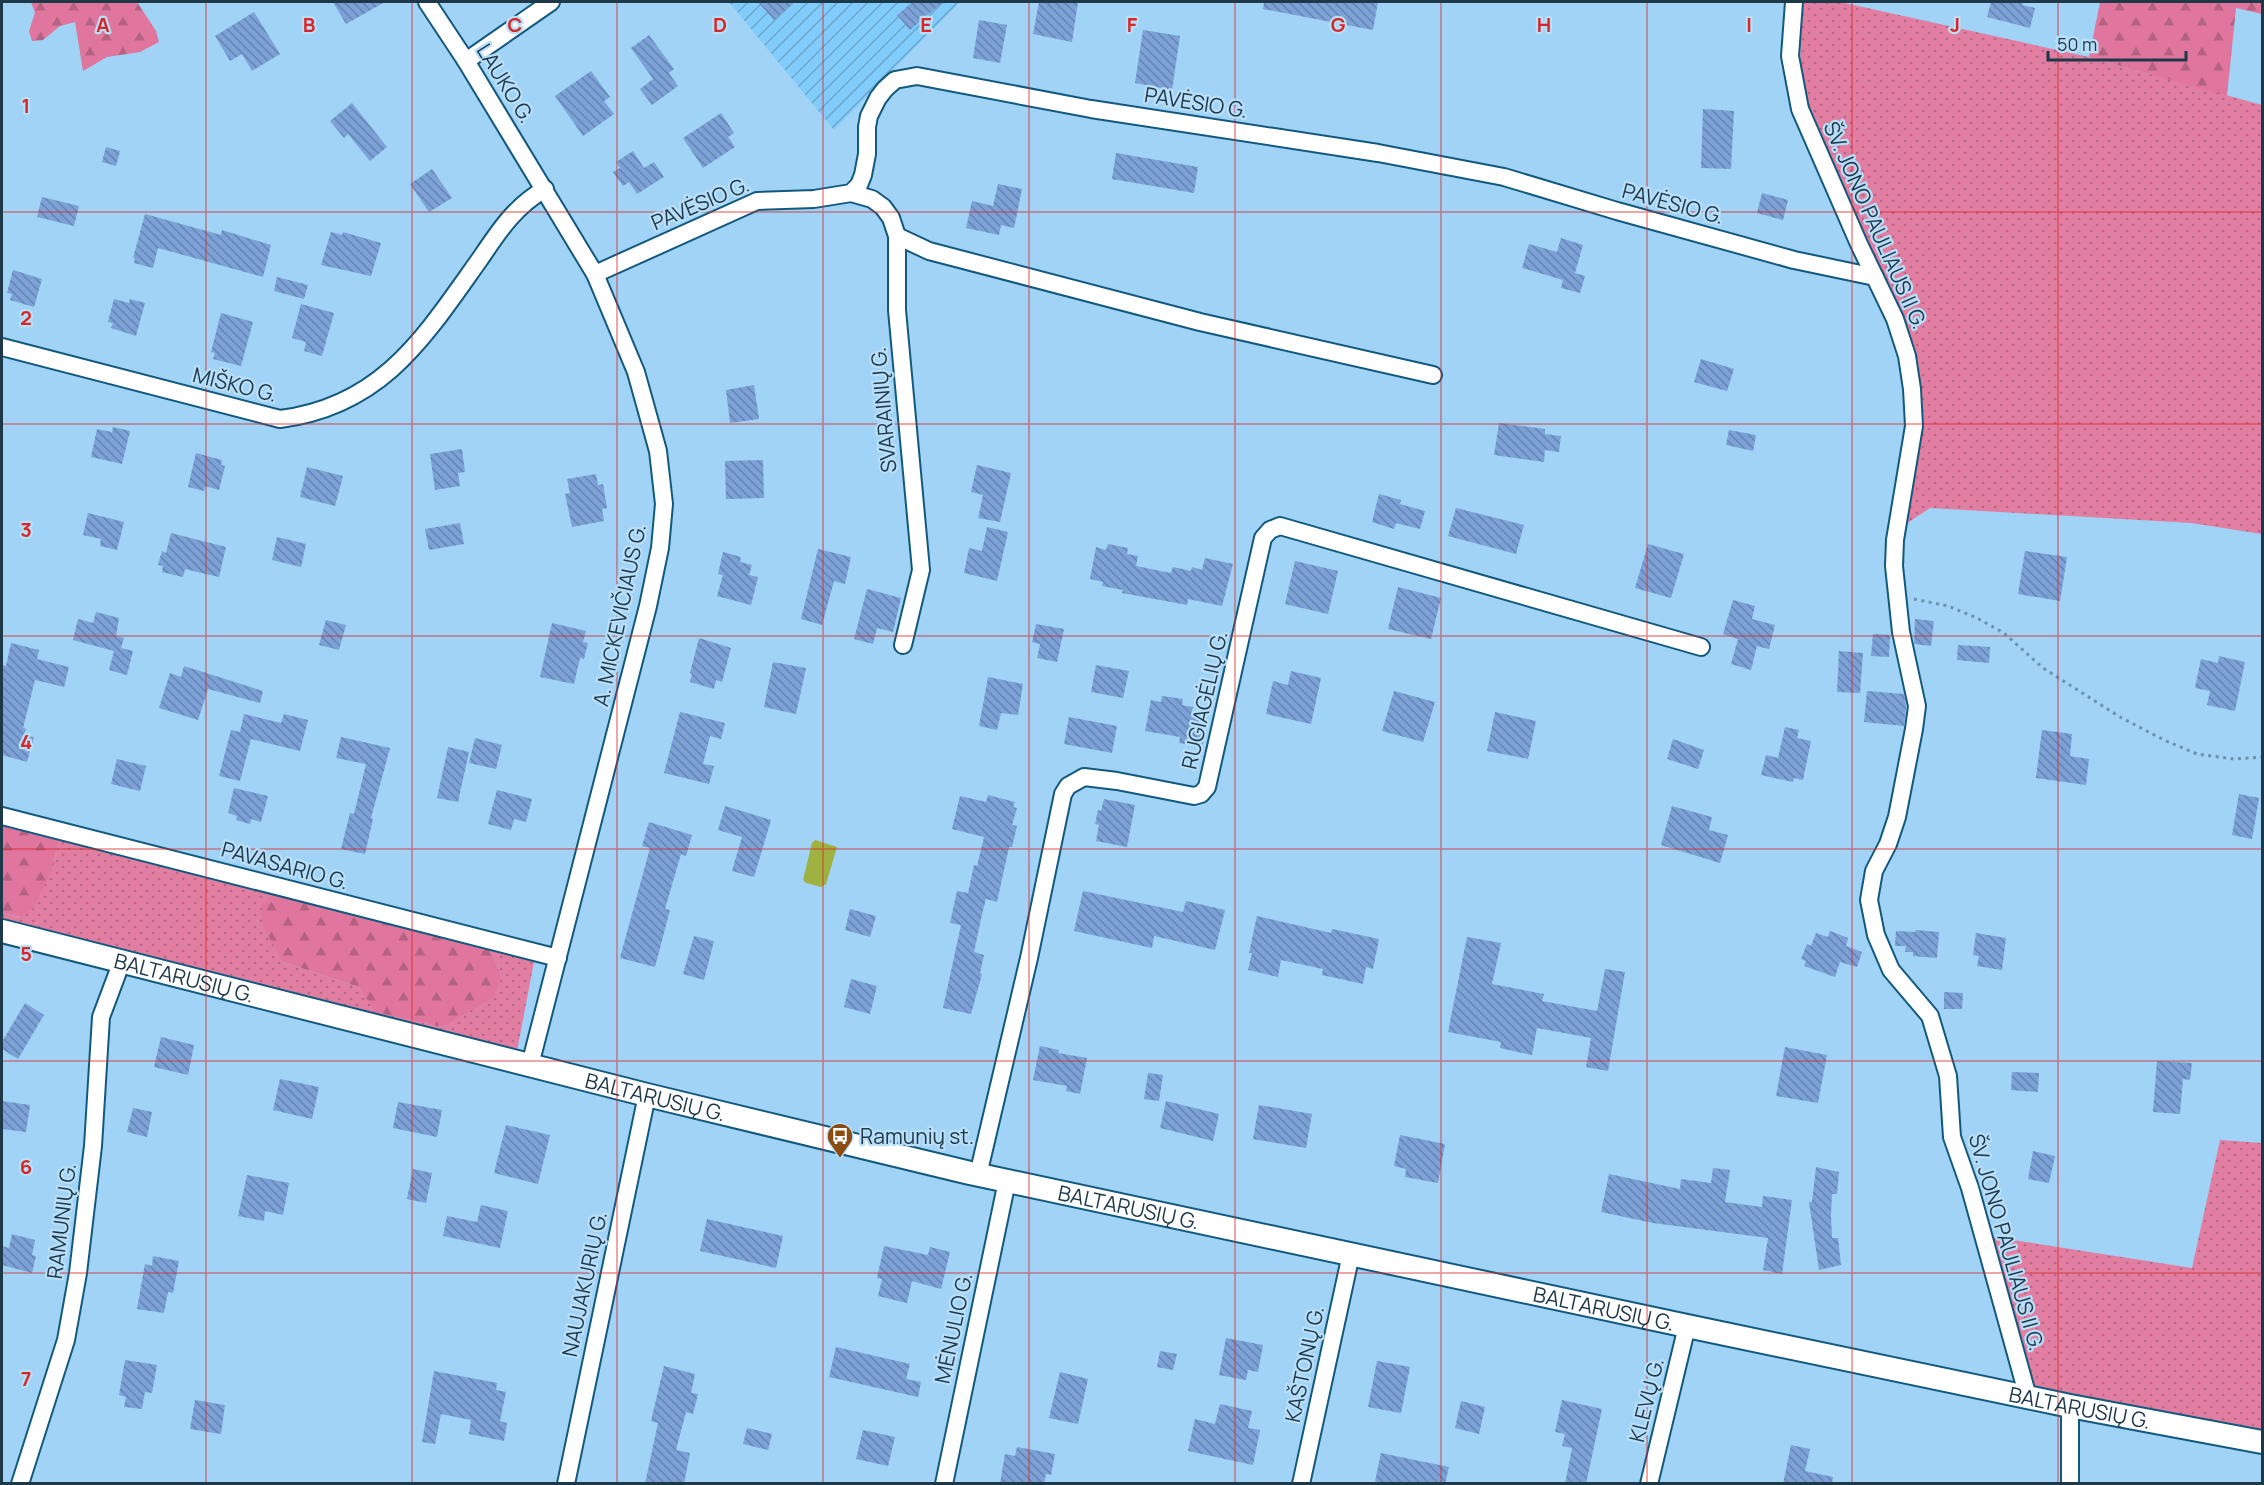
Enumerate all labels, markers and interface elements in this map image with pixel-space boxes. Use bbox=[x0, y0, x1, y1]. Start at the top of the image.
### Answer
text: A bbox=[96, 11, 110, 38]
text: B bbox=[303, 11, 316, 38]
text: C bbox=[508, 11, 522, 38]
text: D bbox=[713, 11, 727, 38]
text: E bbox=[920, 11, 932, 38]
text: F bbox=[1127, 11, 1138, 38]
text: G bbox=[1331, 11, 1346, 38]
text: H bbox=[1537, 11, 1551, 38]
text: I bbox=[1746, 11, 1752, 38]
text: J bbox=[1950, 11, 1960, 38]
scale bar bbox=[2048, 24, 2186, 62]
text: 50 m bbox=[2057, 32, 2097, 56]
street label: LAUKO G. bbox=[471, 38, 541, 128]
street label: PAVĖSIO G. bbox=[1143, 80, 1249, 124]
text: 1 bbox=[22, 92, 30, 119]
street label: ŠV. JONO PAULIAUS II G. bbox=[1818, 117, 1934, 333]
street label: PAVĖSIO G. bbox=[647, 170, 753, 236]
street label: PAVĖSIO G. bbox=[1619, 176, 1727, 230]
text: 2 bbox=[20, 304, 32, 331]
street label: SVARAINIŲ G. bbox=[864, 346, 902, 474]
street label: MIŠKO G. bbox=[190, 360, 280, 408]
text: 3 bbox=[20, 516, 32, 543]
street label: A. MICKEVIČIAUS G. bbox=[586, 521, 652, 709]
street label: RUGIAGĖLIŲ G. bbox=[1174, 628, 1234, 772]
text: 4 bbox=[20, 728, 32, 755]
street label: PAVASARIO G. bbox=[218, 835, 352, 895]
text: 5 bbox=[20, 940, 32, 967]
street label: BALTARUSIŲ G. bbox=[111, 946, 257, 1009]
street label: BALTARUSIŲ G. bbox=[582, 1066, 728, 1127]
bus stop icon: Ramunių st. bbox=[825, 1121, 855, 1159]
place label: Ramunių st. bbox=[860, 1122, 974, 1150]
street label: ŠV. JONO PAULIAUS II G. bbox=[1963, 1130, 2051, 1354]
text: 6 bbox=[20, 1153, 32, 1180]
street label: RAMUNIŲ G. bbox=[40, 1162, 82, 1280]
street label: BALTARUSIŲ G. bbox=[1056, 1178, 1202, 1236]
street label: NAUJAKURIŲ G. bbox=[555, 1209, 613, 1359]
street label: MĖNULIO G. bbox=[928, 1270, 978, 1386]
street label: BALTARUSIŲ G. bbox=[1531, 1280, 1677, 1337]
street label: KAŠTONŲ G. bbox=[1278, 1303, 1330, 1425]
street label: KLEVŲ G. bbox=[1622, 1355, 1670, 1445]
text: 7 bbox=[21, 1365, 31, 1392]
street label: BALTARUSIŲ G. bbox=[2006, 1380, 2153, 1435]

